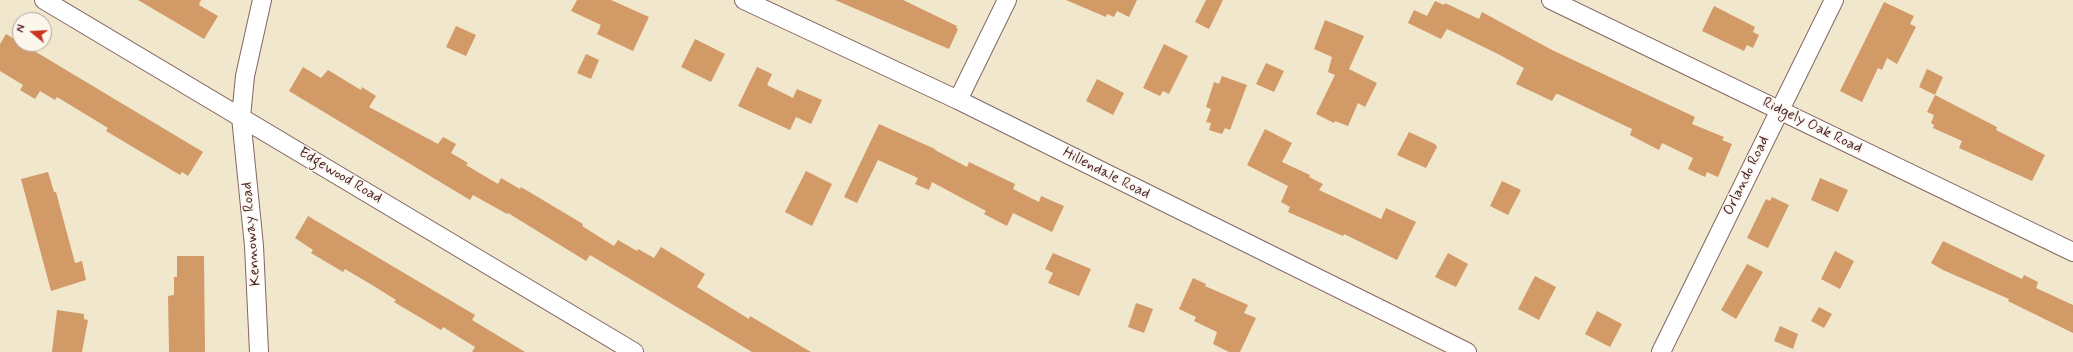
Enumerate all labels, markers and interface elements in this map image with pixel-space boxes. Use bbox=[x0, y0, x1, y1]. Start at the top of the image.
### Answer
north arrow bbox=[12, 12, 52, 52]
text: N bbox=[14, 23, 29, 34]
street label: Ridgely Oak Road bbox=[1759, 94, 1865, 158]
street label: Orlando Road bbox=[1720, 133, 1774, 219]
street label: Edgewood Road bbox=[295, 144, 385, 208]
street label: Hillendale Road bbox=[1059, 144, 1153, 204]
street label: Kennoway Road bbox=[238, 181, 266, 287]

